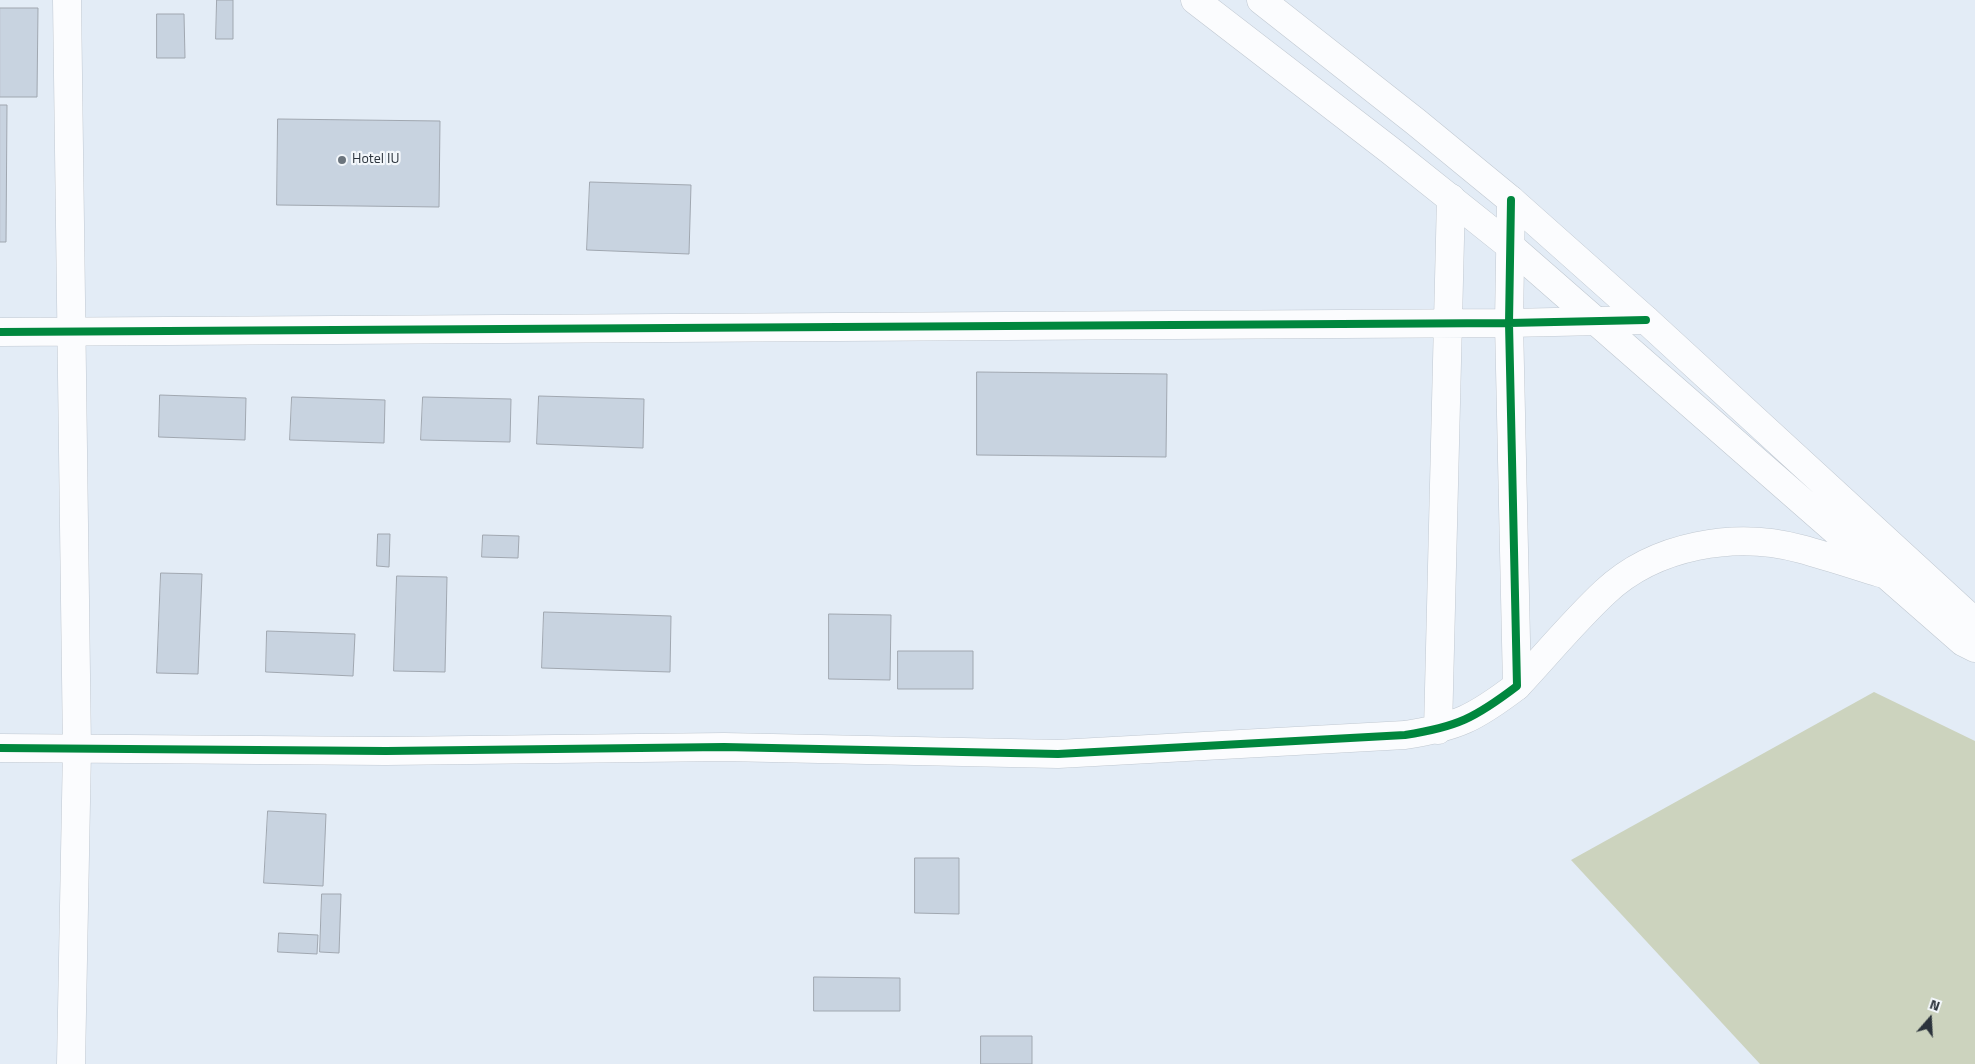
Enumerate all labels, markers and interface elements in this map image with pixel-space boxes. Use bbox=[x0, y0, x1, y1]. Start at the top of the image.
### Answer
place label: Hotel IU bbox=[352, 152, 399, 168]
marker: Hotel IU bbox=[336, 154, 348, 166]
text: N bbox=[1927, 993, 1943, 1016]
north arrow bbox=[1905, 994, 1955, 1044]

